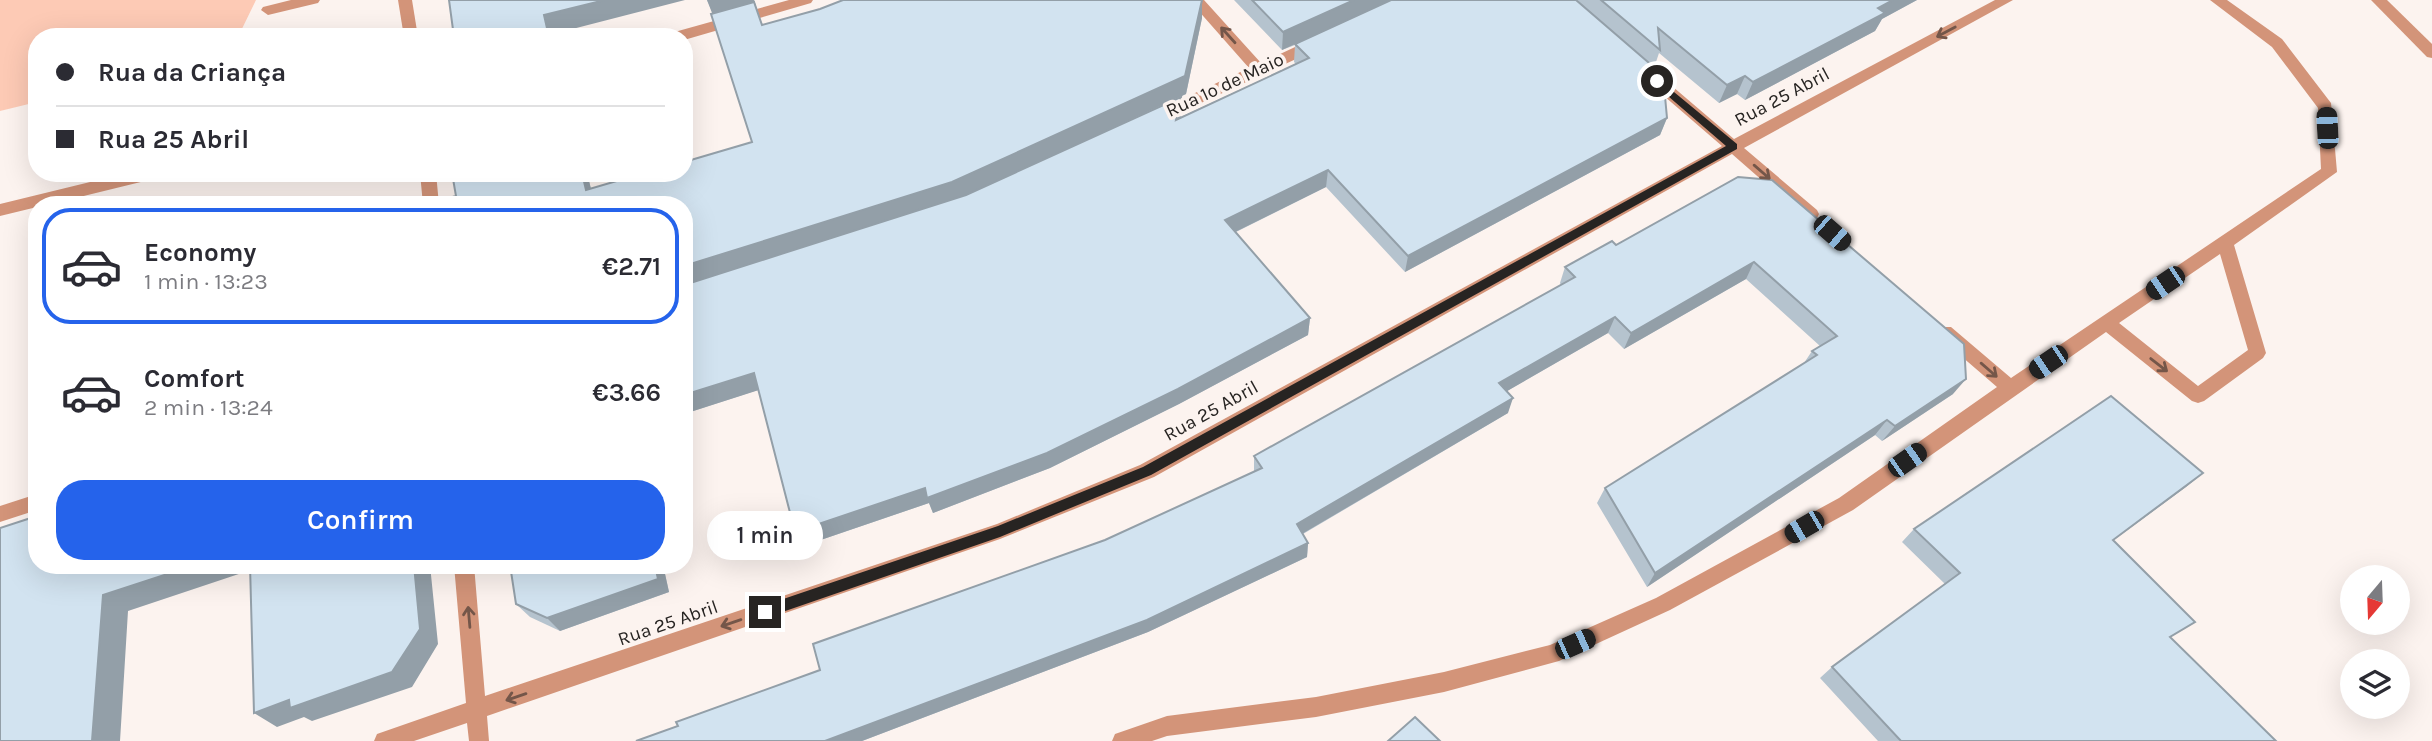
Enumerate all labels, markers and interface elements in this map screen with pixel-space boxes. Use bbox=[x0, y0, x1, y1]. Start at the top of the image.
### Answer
one-way arrow bbox=[1936, 26, 1957, 40]
one-way arrow bbox=[1219, 27, 1236, 44]
street label: Rua 1º de Maio bbox=[1163, 48, 1287, 122]
text: Rua da Criança bbox=[98, 57, 286, 88]
street label: Rua 25 Abril bbox=[1731, 63, 1833, 131]
route start bbox=[1641, 65, 1673, 97]
car bbox=[2316, 106, 2339, 150]
text: Rua 25 Abril bbox=[98, 124, 249, 155]
one-way arrow bbox=[1753, 164, 1771, 180]
car bbox=[1810, 211, 1855, 255]
icon: car bbox=[60, 235, 123, 298]
text: Economy bbox=[144, 237, 256, 268]
text: €2.71 bbox=[602, 251, 661, 282]
car bbox=[2142, 263, 2189, 303]
text: 1 min · 13:23 bbox=[144, 268, 268, 295]
car bbox=[2025, 342, 2072, 382]
one-way arrow bbox=[2150, 358, 2168, 373]
icon: car bbox=[60, 361, 123, 424]
one-way arrow bbox=[1980, 361, 1997, 378]
text: Comfort bbox=[144, 363, 245, 394]
street label: Rua 25 Abril bbox=[1160, 376, 1262, 446]
text: €3.66 bbox=[592, 377, 661, 408]
text: 2 min · 13:24 bbox=[144, 394, 273, 421]
car bbox=[1884, 439, 1931, 481]
button: Confirm bbox=[56, 480, 665, 560]
car bbox=[1781, 507, 1828, 547]
callout: 1 min bbox=[707, 510, 823, 560]
text: 1 min bbox=[736, 522, 794, 549]
north arrow bbox=[2340, 565, 2410, 635]
map controls bbox=[2340, 565, 2410, 719]
street label: Rua 25 Abril bbox=[615, 596, 721, 650]
route end bbox=[749, 596, 781, 628]
one-way arrow bbox=[462, 607, 475, 629]
one-way arrow bbox=[720, 617, 742, 630]
car bbox=[1552, 626, 1599, 662]
button: layers bbox=[2340, 649, 2410, 719]
one-way arrow bbox=[505, 692, 527, 704]

